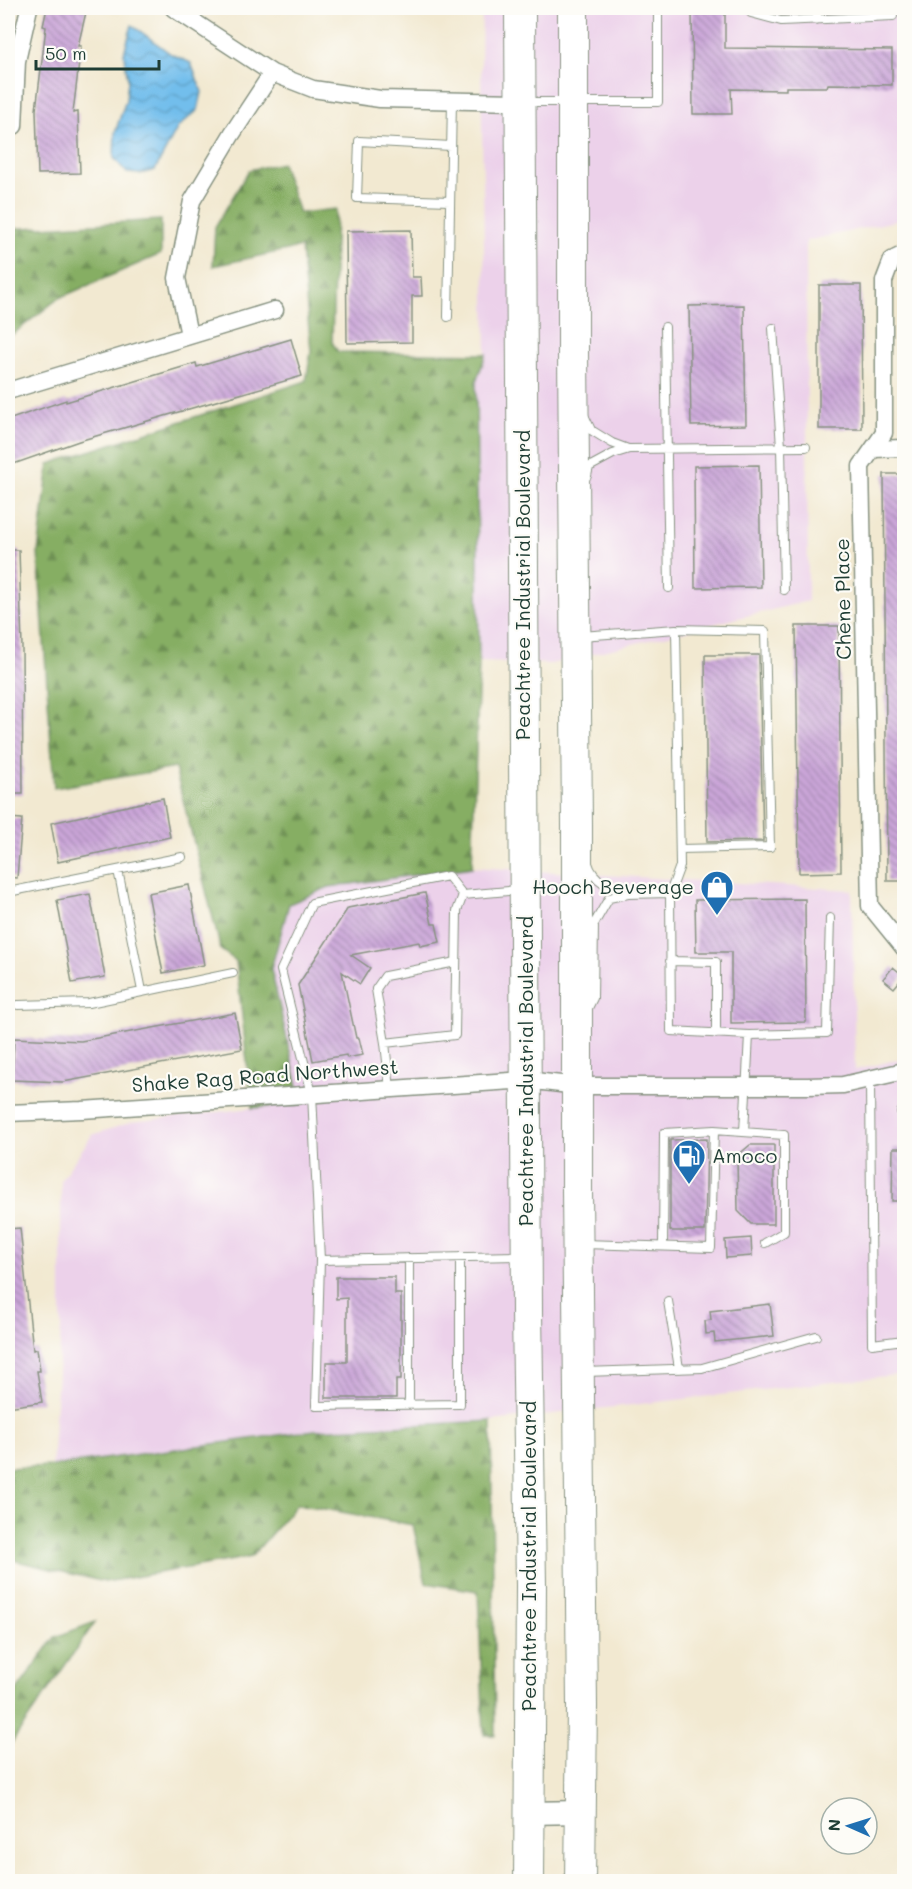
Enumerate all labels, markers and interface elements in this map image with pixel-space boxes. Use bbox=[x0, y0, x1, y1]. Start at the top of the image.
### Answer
scale bar bbox=[36, 33, 159, 71]
text: 50 m bbox=[45, 41, 87, 65]
street label: Peachtree Industrial Boulevard bbox=[509, 430, 535, 740]
street label: Chene Place bbox=[828, 538, 856, 660]
shop icon: Hooch Beverage bbox=[699, 869, 735, 916]
place label: Hooch Beverage bbox=[532, 873, 694, 899]
street label: Peachtree Industrial Boulevard bbox=[512, 916, 538, 1226]
street label: Shake Rag Road Northwest bbox=[131, 1053, 399, 1097]
fuel station icon: Amoco bbox=[671, 1138, 707, 1185]
place label: Amoco bbox=[712, 1142, 777, 1168]
street label: Peachtree Industrial Boulevard bbox=[515, 1401, 541, 1711]
north arrow bbox=[819, 1796, 879, 1856]
text: N bbox=[823, 1819, 844, 1832]

